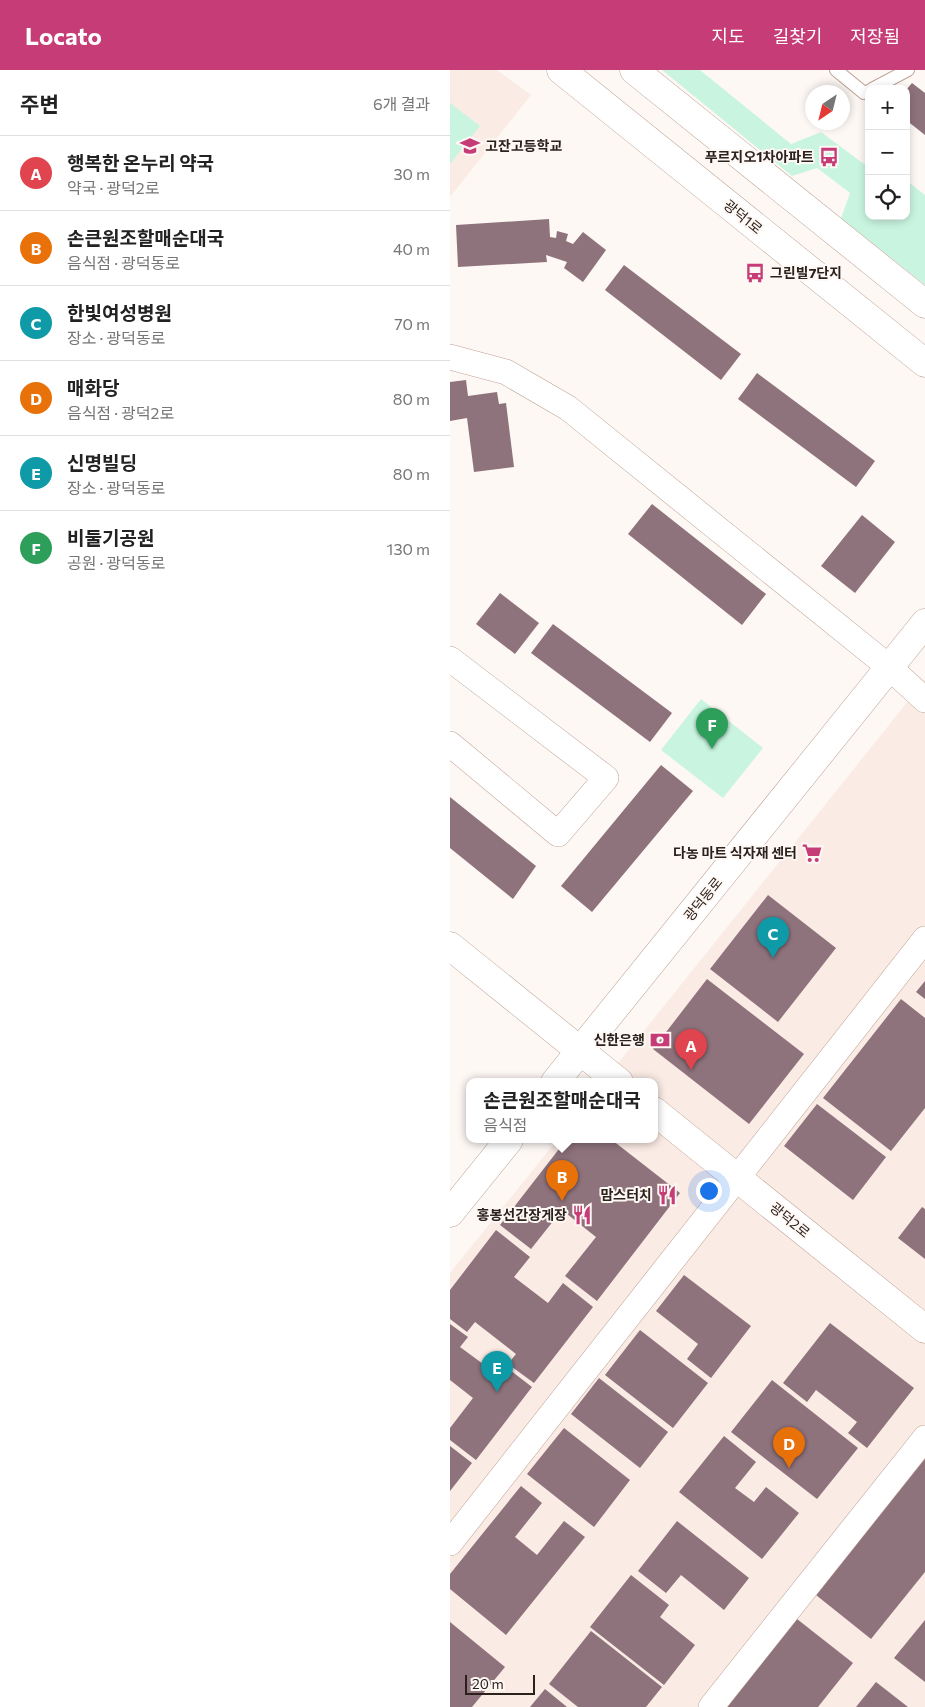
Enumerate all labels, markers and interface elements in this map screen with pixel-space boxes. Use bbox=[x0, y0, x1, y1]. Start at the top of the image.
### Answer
text: Locato bbox=[25, 21, 102, 50]
text: 지도 bbox=[712, 25, 745, 47]
text: 길찾기 bbox=[773, 25, 822, 47]
text: 저장됨 bbox=[850, 25, 900, 47]
north arrow bbox=[805, 85, 850, 130]
map controls bbox=[865, 85, 910, 220]
button: + bbox=[865, 85, 910, 130]
text: 주변 bbox=[20, 91, 59, 116]
text: 6개 결과 bbox=[373, 94, 430, 113]
button: − bbox=[865, 130, 910, 175]
school or university icon: 고잔고등학교 bbox=[459, 135, 481, 157]
place label: 고잔고등학교 bbox=[485, 137, 562, 154]
bus stop icon: 푸르지오1차아파트 bbox=[818, 146, 840, 168]
place label: 푸르지오1차아파트 bbox=[705, 148, 814, 165]
text: 행복한 온누리 약국 bbox=[67, 151, 214, 174]
text: A bbox=[30, 164, 42, 183]
text: 30 m bbox=[393, 164, 430, 183]
button: locate bbox=[865, 175, 910, 220]
text: 약국 · 광덕2로 bbox=[67, 178, 159, 197]
street label: 광덕1로 bbox=[721, 196, 766, 237]
text: 손큰원조할매순대국 bbox=[67, 226, 224, 249]
text: B bbox=[31, 239, 41, 258]
text: 40 m bbox=[393, 239, 430, 258]
text: 음식점 · 광덕동로 bbox=[67, 253, 180, 272]
bus stop icon: 그린빌7단지 bbox=[744, 262, 766, 284]
place label: 그린빌7단지 bbox=[770, 264, 842, 281]
text: 한빛여성병원 bbox=[67, 301, 172, 324]
text: C bbox=[31, 314, 41, 333]
text: 70 m bbox=[394, 314, 430, 333]
text: 장소 · 광덕동로 bbox=[67, 328, 165, 347]
text: 매화당 bbox=[67, 376, 119, 399]
text: D bbox=[30, 389, 42, 408]
text: 80 m bbox=[393, 389, 430, 408]
text: 음식점 · 광덕2로 bbox=[67, 403, 174, 422]
text: 신명빌딩 bbox=[67, 451, 137, 474]
text: E bbox=[31, 464, 41, 483]
text: 80 m bbox=[393, 464, 430, 483]
text: 장소 · 광덕동로 bbox=[67, 478, 165, 497]
text: 비둘기공원 bbox=[67, 526, 154, 549]
text: F bbox=[31, 539, 41, 558]
text: 130 m bbox=[387, 539, 430, 558]
text: 공원 · 광덕동로 bbox=[67, 553, 165, 572]
pin: F bbox=[696, 708, 728, 749]
supermarket icon: 다농 마트 식자재 센터 bbox=[801, 842, 823, 864]
place label: 다농 마트 식자재 센터 bbox=[673, 844, 797, 861]
street label: 광덕동로 bbox=[680, 873, 726, 924]
pin: C bbox=[757, 917, 789, 958]
bank icon: 신한은행 bbox=[649, 1029, 671, 1051]
pin: A bbox=[675, 1029, 707, 1070]
place label: 신한은행 bbox=[593, 1031, 645, 1048]
popup bbox=[466, 1078, 658, 1143]
text: 손큰원조할매순대국 bbox=[483, 1088, 641, 1111]
text: 음식점 bbox=[483, 1115, 528, 1134]
pin: B bbox=[546, 1160, 578, 1201]
your location bbox=[696, 1178, 722, 1204]
restaurant icon: 맘스터치 bbox=[656, 1184, 678, 1206]
place label: 맘스터치 bbox=[600, 1186, 652, 1203]
street label: 광덕2로 bbox=[767, 1198, 814, 1241]
restaurant icon: 홍봉선간장게장 bbox=[571, 1204, 593, 1226]
place label: 홍봉선간장게장 bbox=[477, 1206, 567, 1223]
pin: E bbox=[481, 1351, 513, 1392]
pin: D bbox=[773, 1427, 805, 1468]
scale bar bbox=[465, 1672, 535, 1695]
text: 20 m bbox=[472, 1675, 504, 1692]

